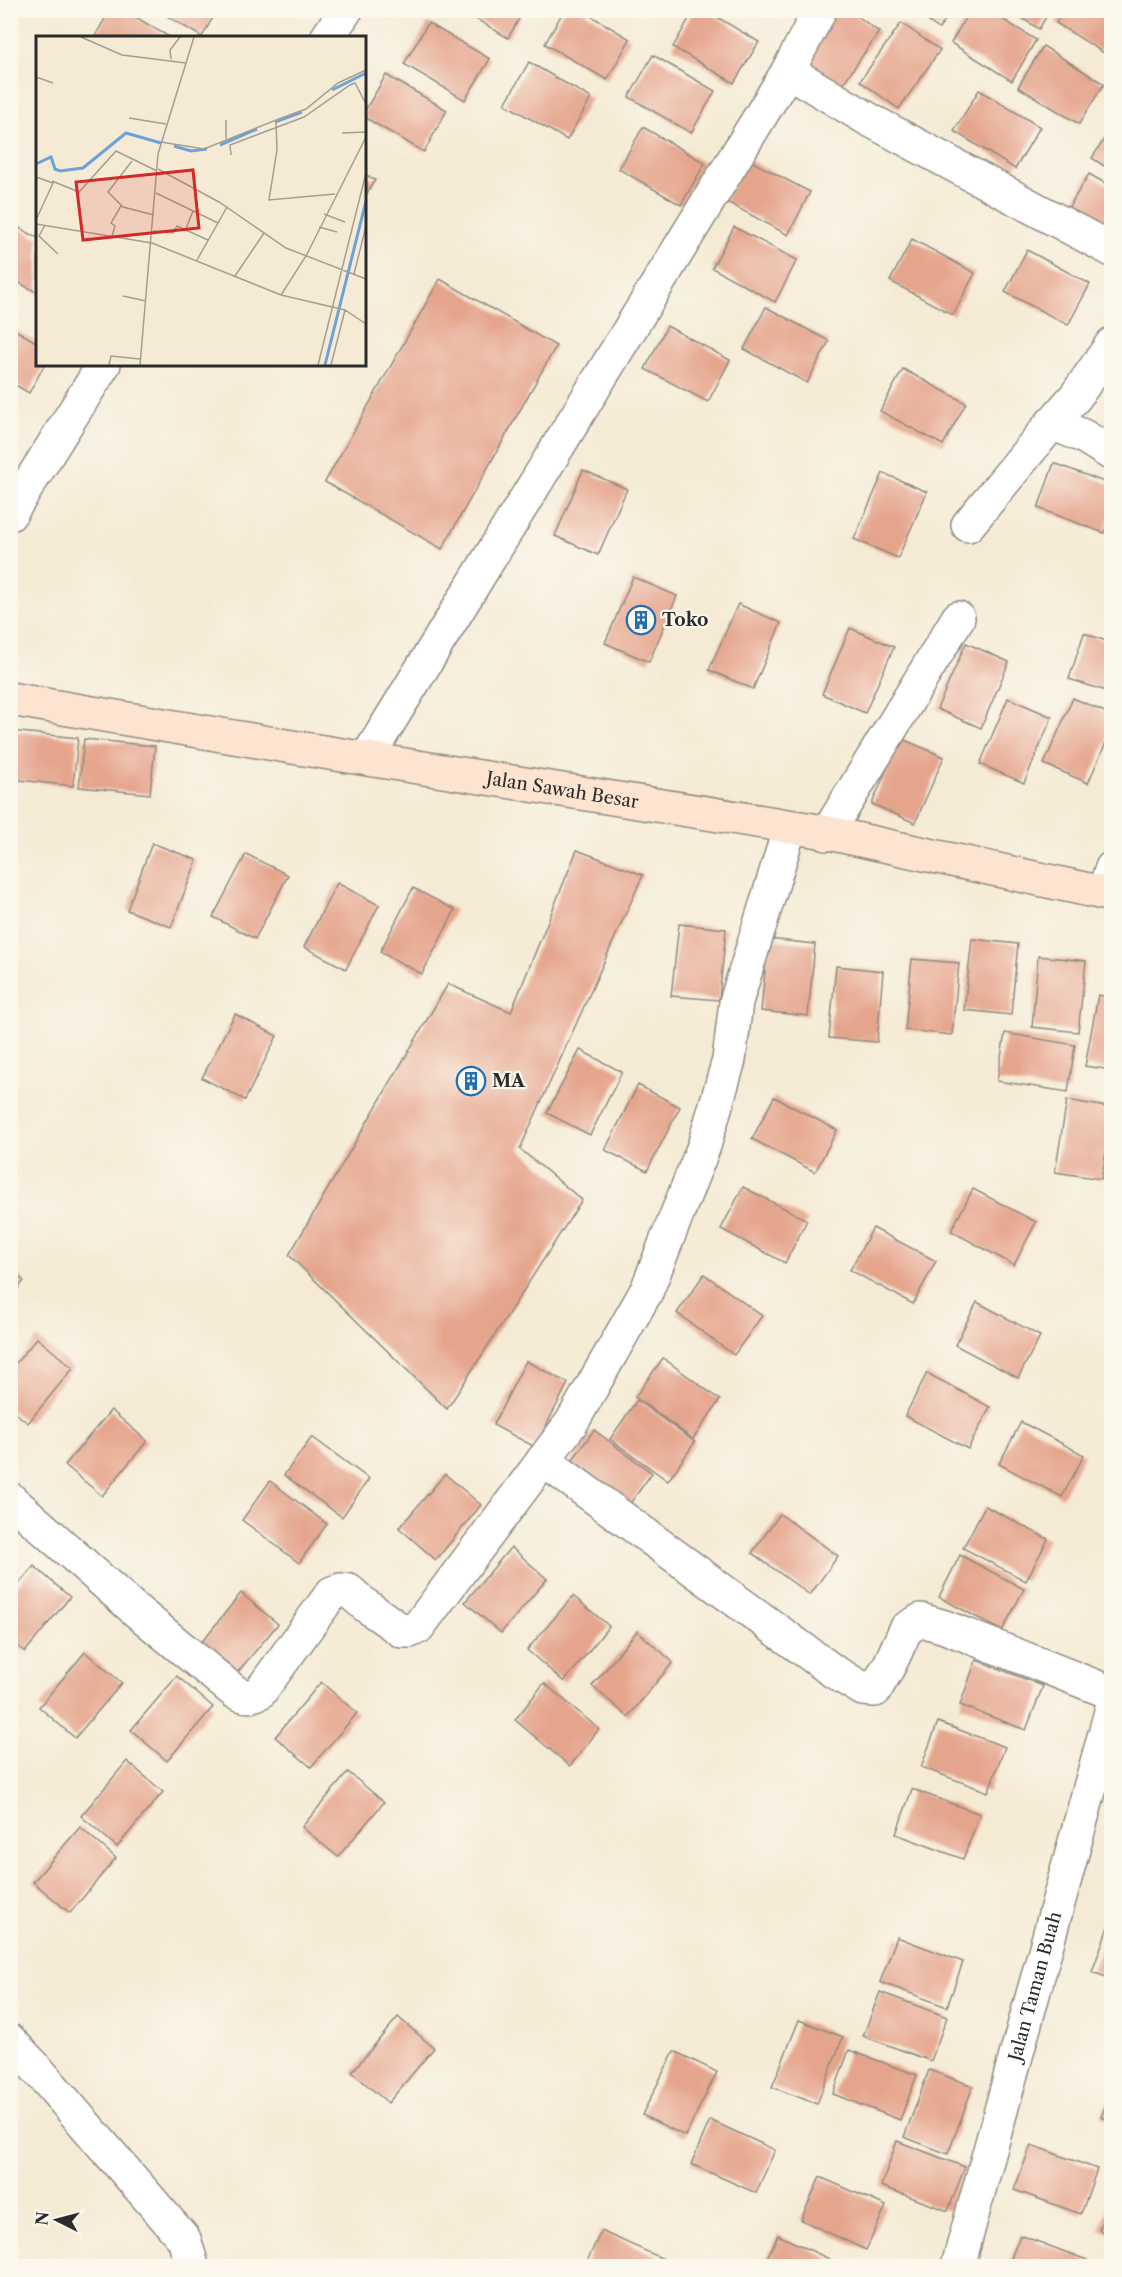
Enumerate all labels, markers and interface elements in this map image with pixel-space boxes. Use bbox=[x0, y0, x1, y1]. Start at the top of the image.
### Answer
inset map bbox=[36, 36, 366, 366]
building icon: Toko bbox=[625, 604, 657, 636]
place label: Toko bbox=[662, 609, 709, 631]
street label: Jalan Sawah Besar bbox=[482, 767, 641, 813]
building icon: MA bbox=[455, 1065, 487, 1097]
place label: MA bbox=[492, 1070, 526, 1092]
street label: Jalan Taman Buah bbox=[1003, 1909, 1066, 2067]
north arrow bbox=[27, 2190, 87, 2250]
text: N bbox=[31, 2210, 53, 2226]

